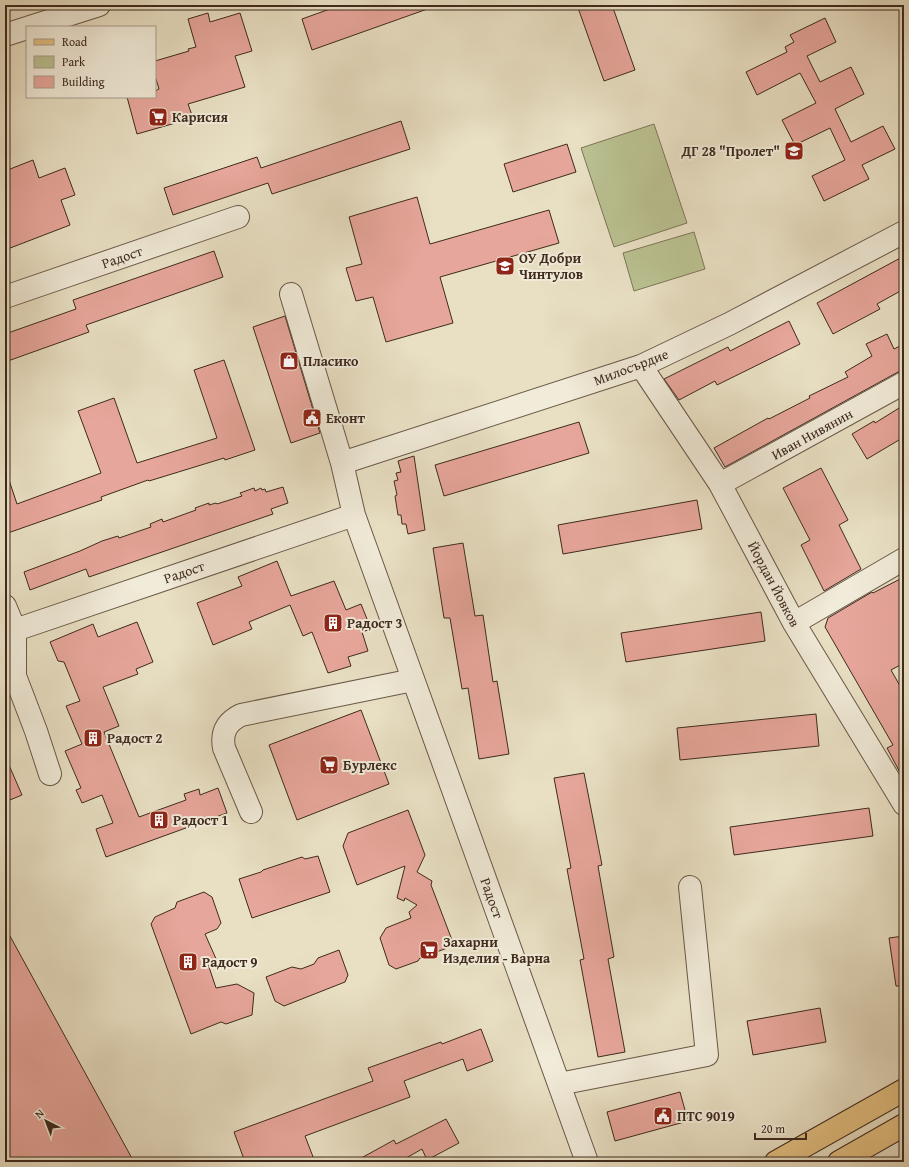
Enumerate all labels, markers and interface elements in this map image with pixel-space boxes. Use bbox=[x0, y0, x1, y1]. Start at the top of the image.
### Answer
legend bbox=[26, 26, 156, 98]
text: Road bbox=[62, 33, 88, 50]
text: Park bbox=[62, 53, 86, 70]
text: Building bbox=[62, 73, 105, 90]
supermarket icon: Карисия bbox=[147, 106, 169, 128]
place label: Карисия bbox=[172, 107, 229, 127]
school or university icon: ДГ 28 "Пролет" bbox=[783, 140, 805, 162]
place label: ДГ 28 "Пролет" bbox=[680, 141, 780, 161]
street label: Радост bbox=[99, 241, 145, 273]
place label: ОУ Добри Чинтулов bbox=[519, 248, 583, 284]
school or university icon: ОУ Добри Чинтулов bbox=[494, 255, 516, 277]
street label: Милосърдие bbox=[591, 343, 672, 390]
shop icon: Пласико bbox=[278, 350, 300, 372]
place label: Пласико bbox=[303, 351, 359, 371]
street label: Иван Нивянин bbox=[768, 403, 856, 465]
public building icon: Еконт bbox=[301, 407, 323, 429]
place label: Еконт bbox=[326, 408, 366, 428]
street label: Йордан Йовков bbox=[743, 538, 805, 630]
street label: Радост bbox=[161, 556, 207, 588]
building icon: Радост 3 bbox=[322, 612, 344, 634]
place label: Радост 3 bbox=[347, 613, 403, 633]
building icon: Радост 2 bbox=[82, 727, 104, 749]
place label: Радост 2 bbox=[107, 728, 163, 748]
supermarket icon: Бурлекс bbox=[318, 754, 340, 776]
place label: Бурлекс bbox=[343, 755, 397, 775]
building icon: Радост 1 bbox=[148, 809, 170, 831]
place label: Радост 1 bbox=[173, 810, 229, 830]
street label: Радост bbox=[475, 875, 509, 921]
place label: Захарни Изделия - Варна bbox=[443, 932, 551, 968]
supermarket icon: Захарни Изделия - Варна bbox=[418, 939, 440, 961]
building icon: Радост 9 bbox=[177, 951, 199, 973]
place label: Радост 9 bbox=[202, 952, 258, 972]
north arrow bbox=[26, 1101, 66, 1141]
text: N bbox=[31, 1105, 48, 1122]
public building icon: ПТС 9019 bbox=[652, 1105, 674, 1127]
place label: ПТС 9019 bbox=[677, 1106, 735, 1126]
scale bar bbox=[755, 1115, 806, 1141]
text: 20 m bbox=[761, 1120, 785, 1137]

